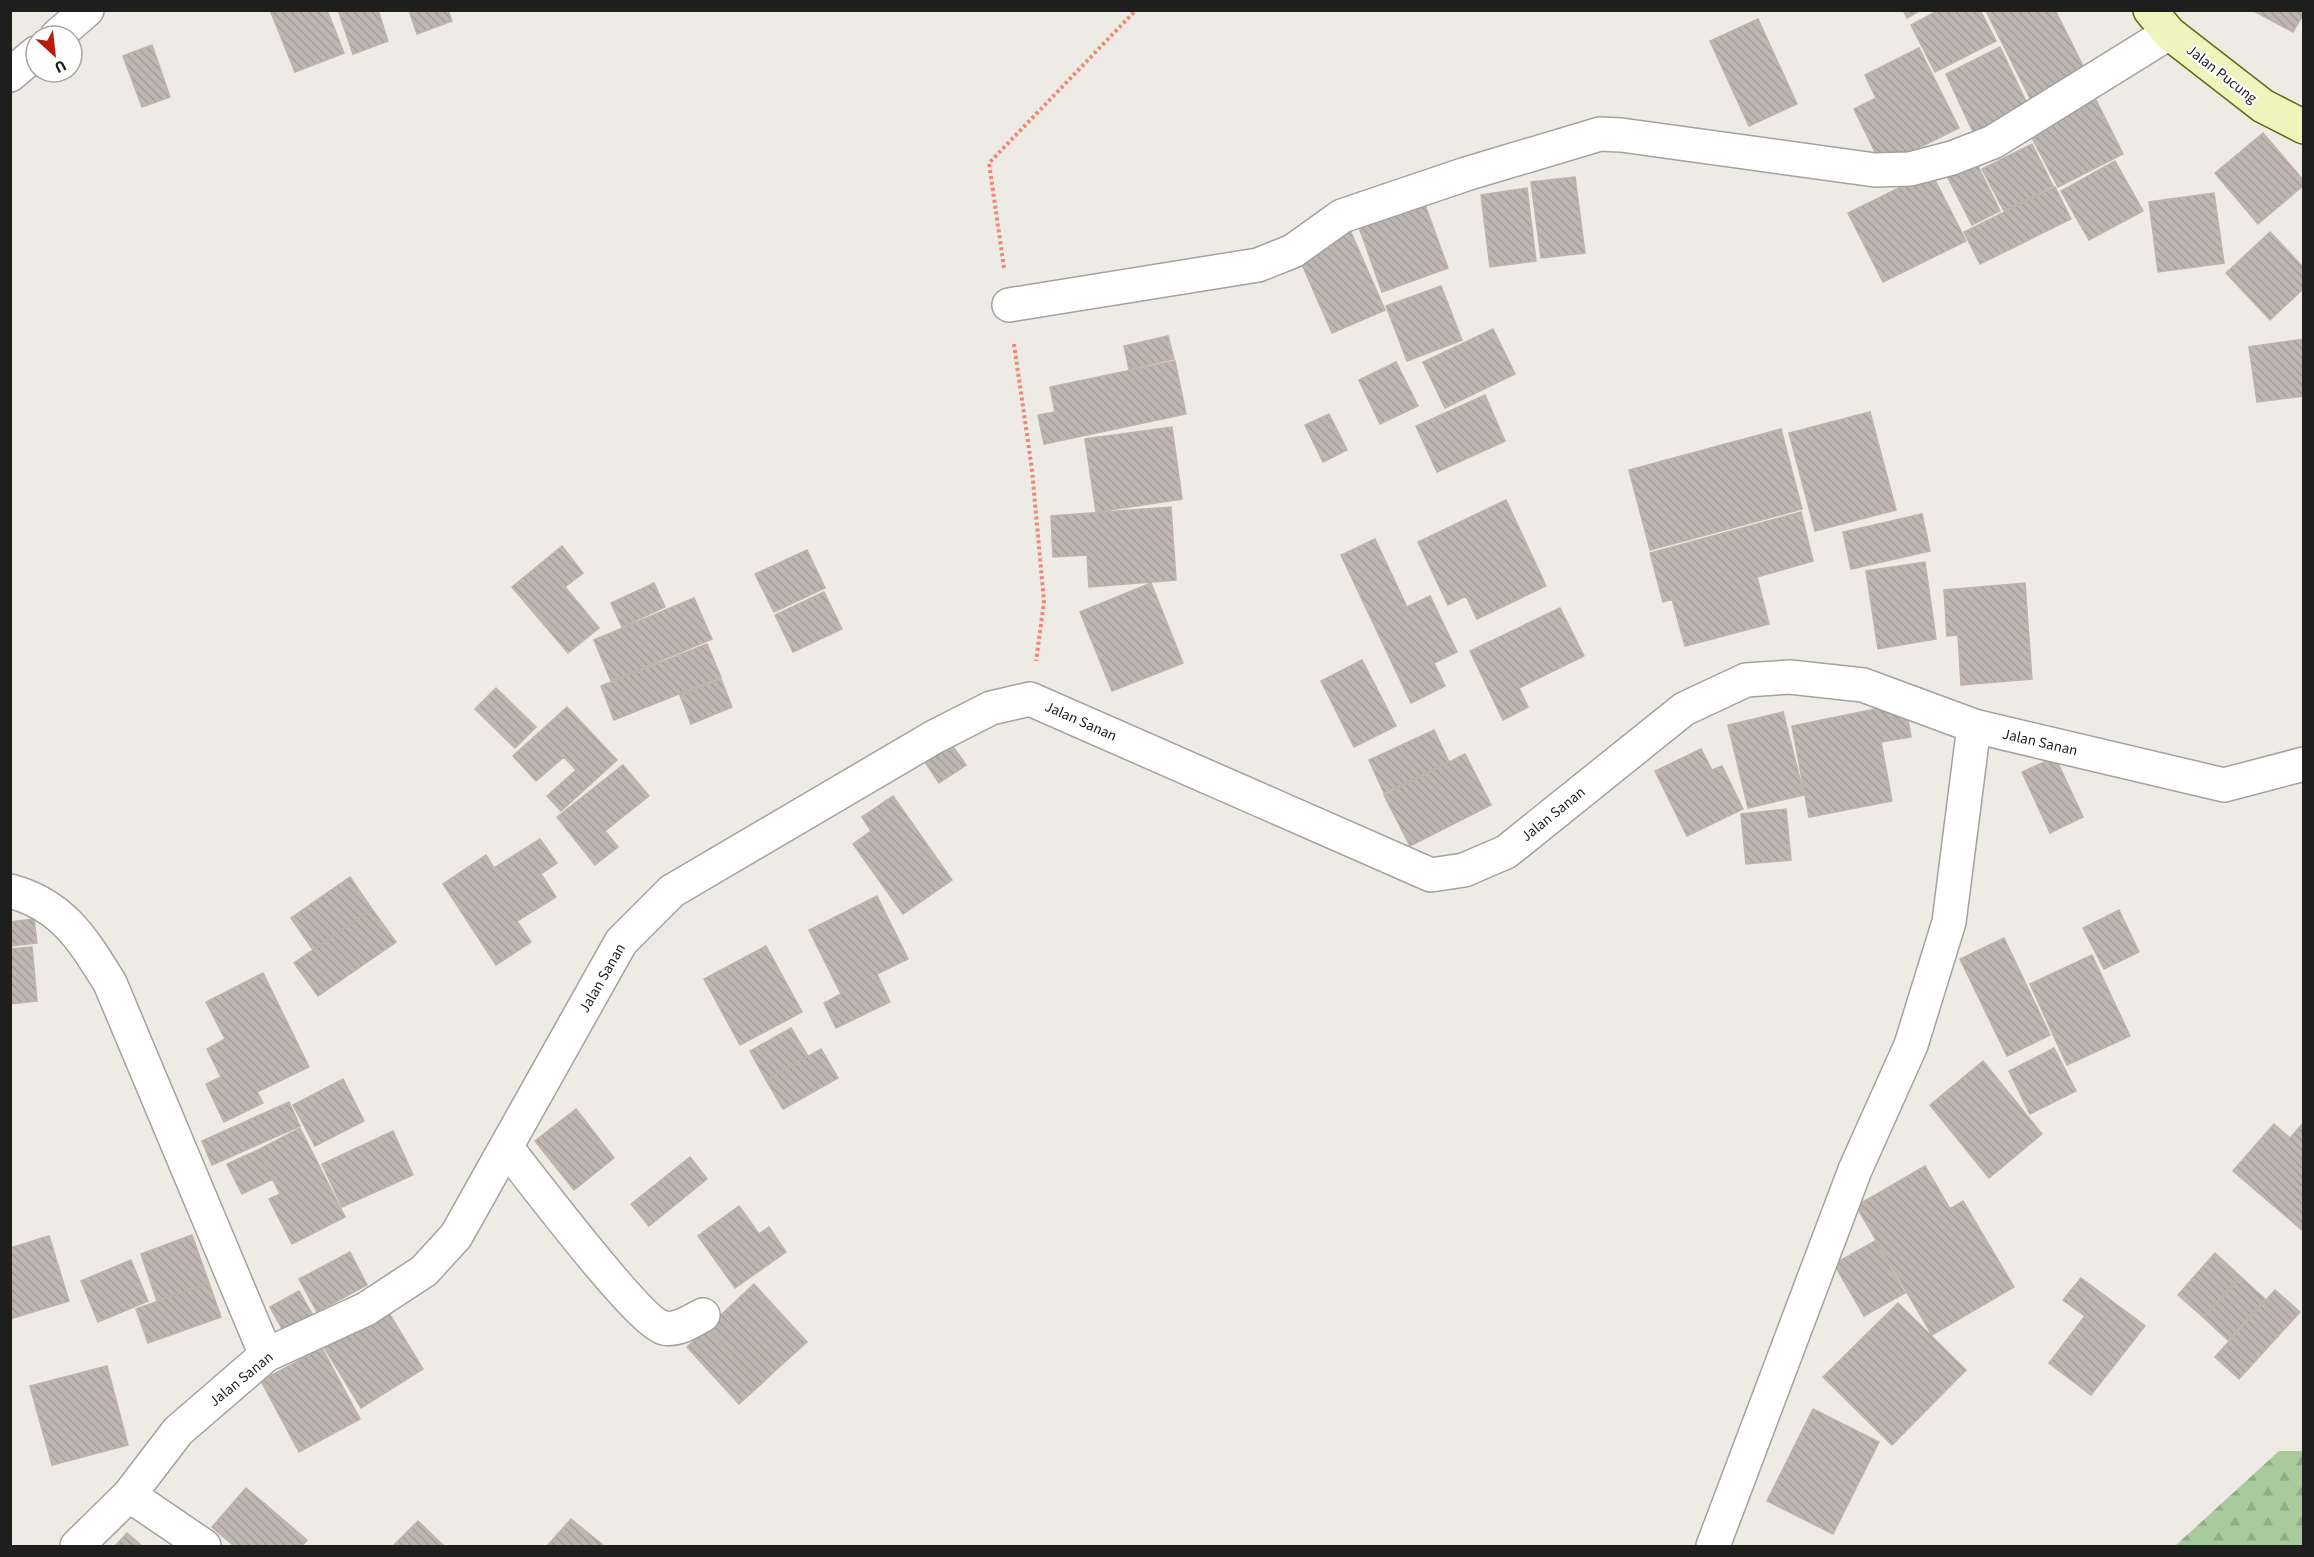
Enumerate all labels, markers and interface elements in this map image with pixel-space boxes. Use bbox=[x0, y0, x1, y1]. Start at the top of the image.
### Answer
north arrow bbox=[24, 24, 84, 84]
street label: Jalan Pucung bbox=[2182, 40, 2262, 109]
text: U bbox=[51, 54, 70, 79]
street label: Jalan Sanan bbox=[1041, 696, 1120, 747]
street label: Jalan Sanan bbox=[2000, 724, 2080, 761]
street label: Jalan Sanan bbox=[1517, 782, 1590, 847]
street label: Jalan Sanan bbox=[574, 940, 631, 1017]
street label: Jalan Sanan bbox=[205, 1347, 278, 1412]

